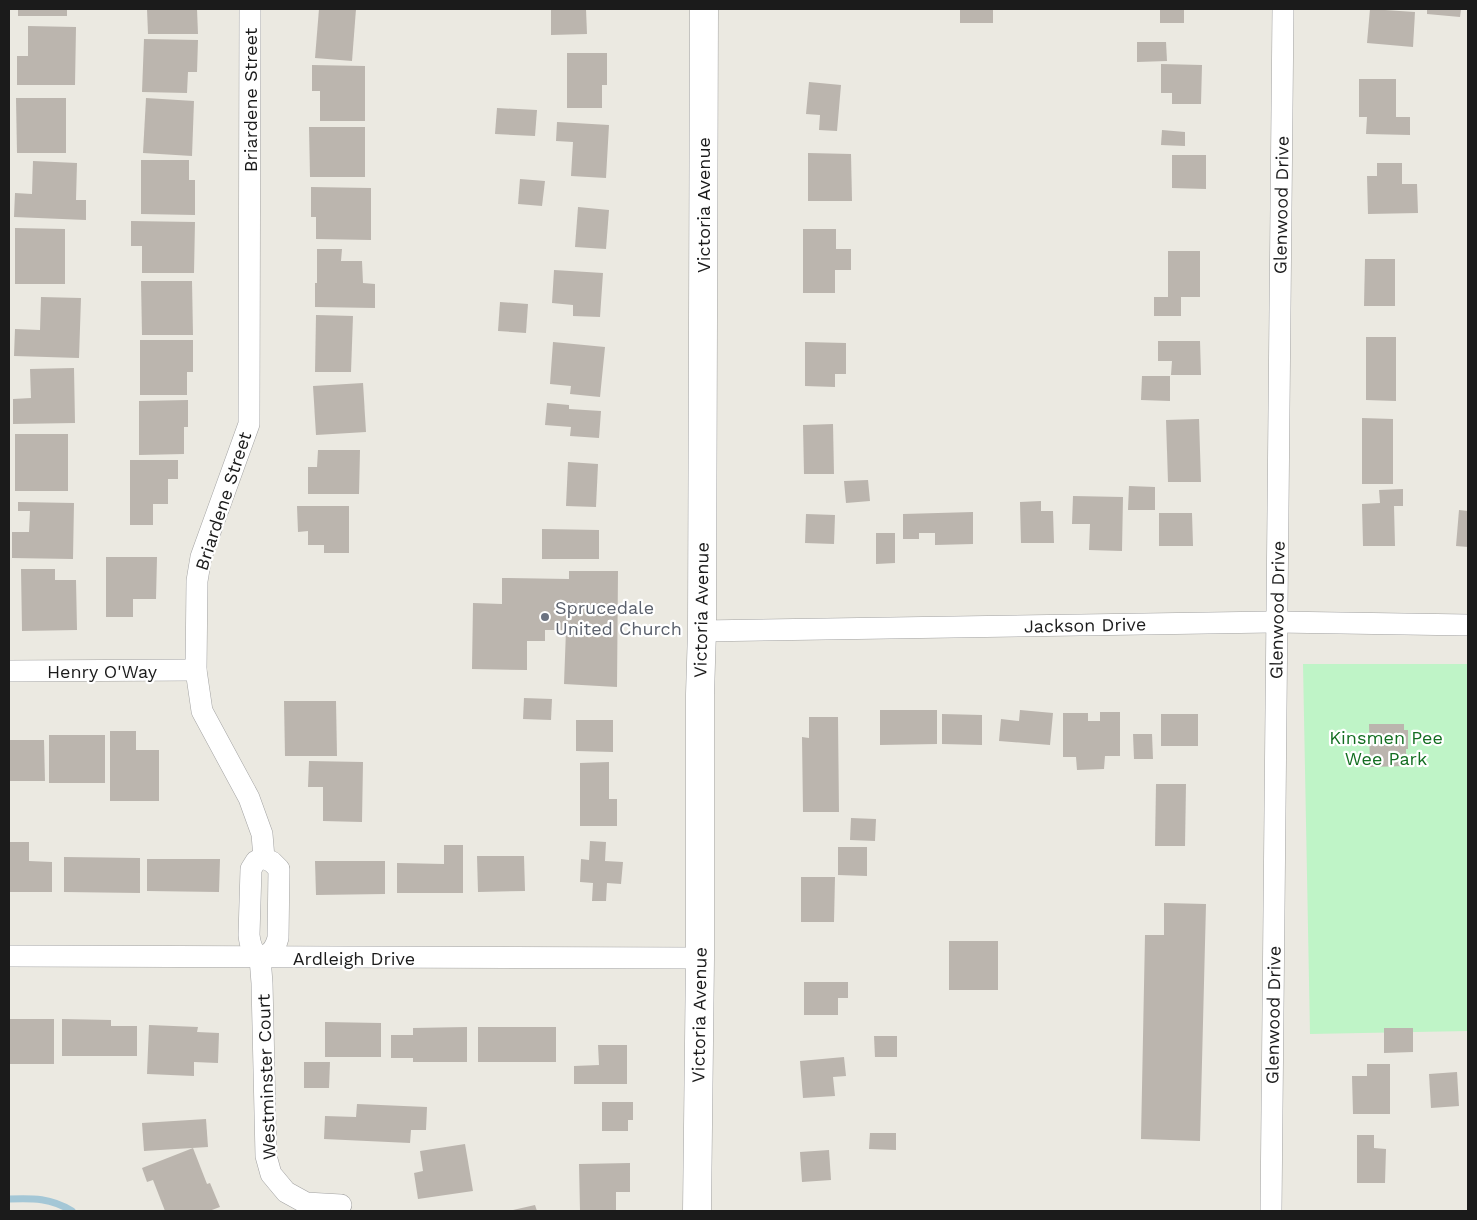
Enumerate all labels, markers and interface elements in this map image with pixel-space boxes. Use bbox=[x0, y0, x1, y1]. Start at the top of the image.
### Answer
street label: Briardene Street bbox=[240, 27, 261, 172]
street label: Glenwood Drive bbox=[1269, 136, 1293, 274]
street label: Victoria Avenue bbox=[693, 137, 714, 273]
street label: Briardene Street bbox=[191, 429, 255, 573]
street label: Glenwood Drive bbox=[1265, 541, 1289, 679]
street label: Victoria Avenue bbox=[689, 542, 713, 678]
place label: Sprucedale United Church bbox=[555, 597, 682, 639]
marker: Sprucedale United Church bbox=[539, 611, 551, 623]
street label: Jackson Drive bbox=[1024, 613, 1146, 637]
street label: Henry O'Way bbox=[47, 661, 158, 682]
park label: Kinsmen Pee Wee Park bbox=[1329, 727, 1443, 769]
street label: Glenwood Drive bbox=[1261, 946, 1285, 1084]
street label: Victoria Avenue bbox=[687, 947, 711, 1083]
street label: Ardleigh Drive bbox=[293, 948, 415, 969]
street label: Westminster Court bbox=[253, 993, 279, 1160]

